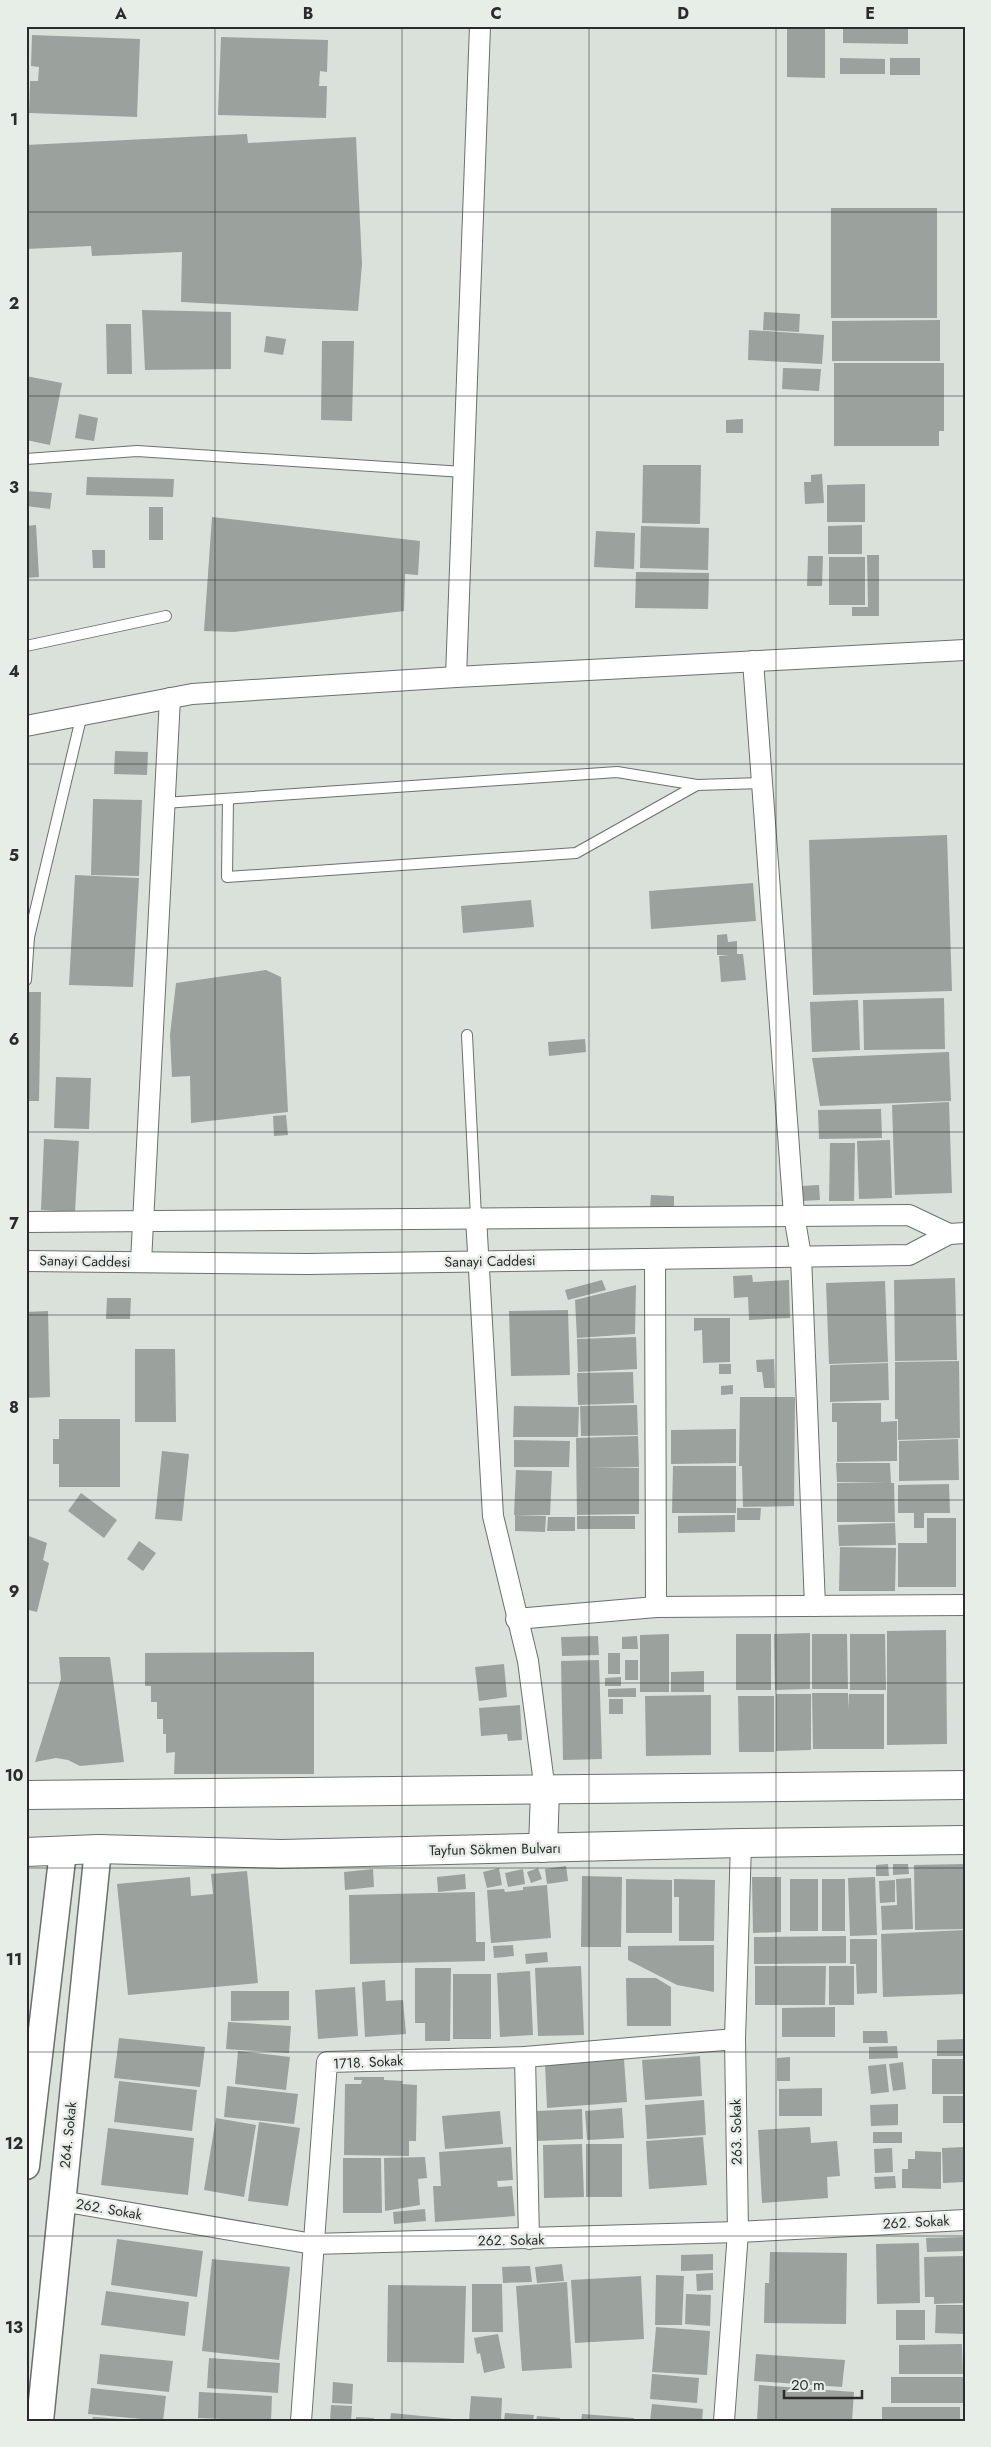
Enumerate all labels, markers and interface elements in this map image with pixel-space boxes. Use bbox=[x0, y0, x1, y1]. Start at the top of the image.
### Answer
text: A bbox=[114, 2, 127, 25]
text: B bbox=[303, 2, 313, 25]
text: C bbox=[490, 2, 502, 25]
text: D bbox=[677, 2, 689, 25]
text: E bbox=[865, 2, 875, 25]
text: 1 bbox=[10, 108, 18, 131]
text: 2 bbox=[9, 292, 19, 315]
text: 3 bbox=[9, 476, 19, 499]
text: 4 bbox=[8, 660, 20, 683]
text: 5 bbox=[9, 844, 19, 867]
text: 6 bbox=[9, 1028, 19, 1051]
text: 7 bbox=[9, 1212, 19, 1235]
street label: Sanayi Caddesi bbox=[39, 1250, 131, 1272]
street label: Sanayi Caddesi bbox=[444, 1250, 536, 1272]
text: 8 bbox=[9, 1396, 19, 1419]
text: 9 bbox=[9, 1580, 19, 1603]
text: 10 bbox=[5, 1764, 23, 1787]
street label: Tayfun Sökmen Bulvarı bbox=[429, 1838, 561, 1860]
text: 11 bbox=[6, 1948, 22, 1971]
street label: 1718. Sokak bbox=[332, 2050, 404, 2074]
street label: 263. Sokak bbox=[725, 2098, 747, 2165]
street label: 264. Sokak bbox=[55, 2100, 82, 2169]
text: 12 bbox=[5, 2132, 23, 2155]
street label: 262. Sokak bbox=[74, 2193, 144, 2225]
street label: 262. Sokak bbox=[882, 2210, 951, 2234]
street label: 262. Sokak bbox=[477, 2229, 545, 2251]
text: 13 bbox=[5, 2316, 23, 2339]
scale bar bbox=[784, 2367, 861, 2399]
text: 20 m bbox=[791, 2374, 825, 2396]

